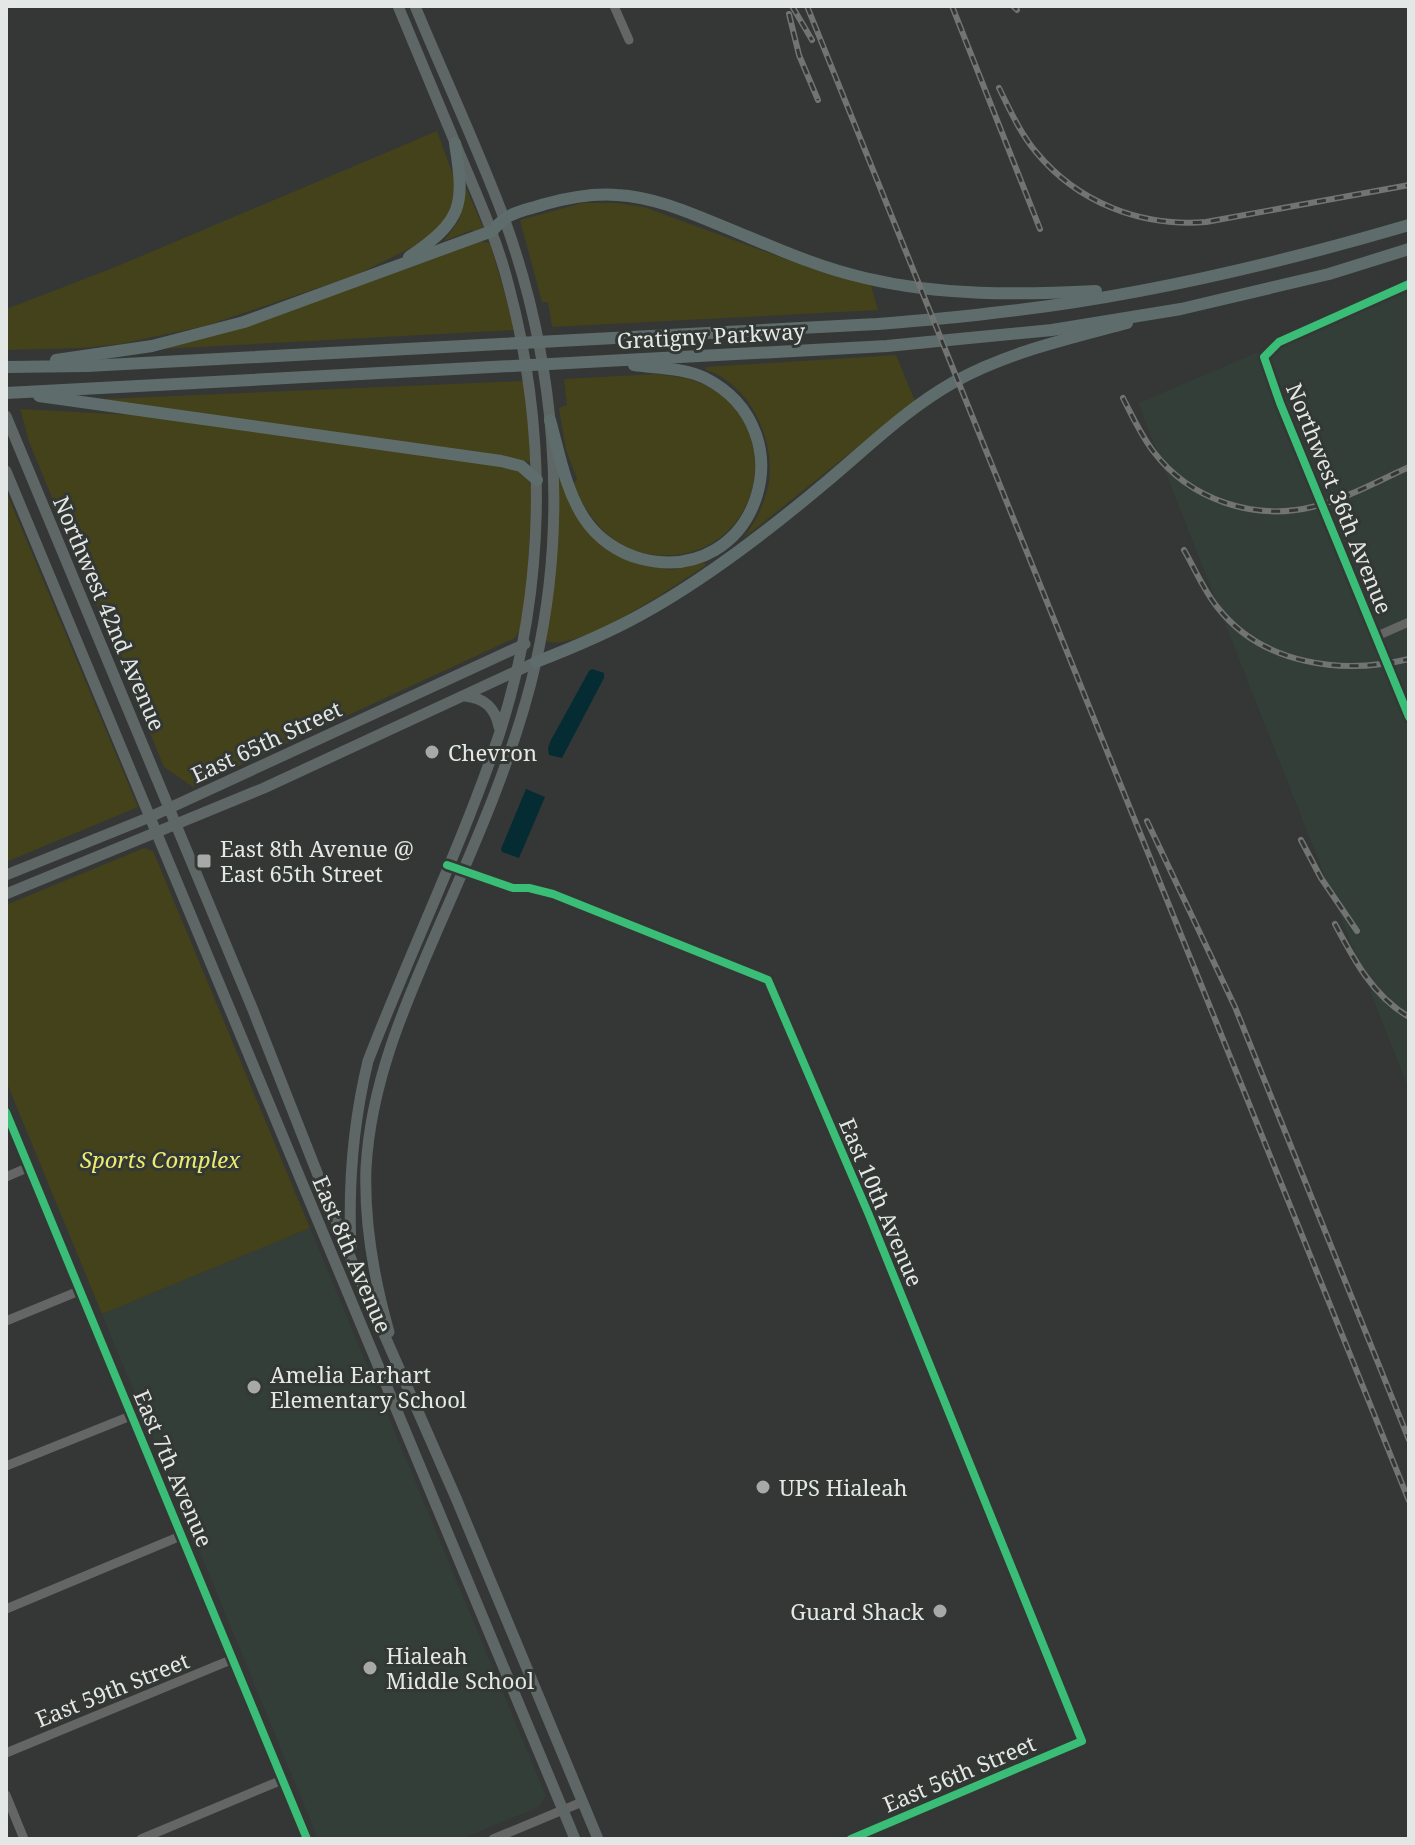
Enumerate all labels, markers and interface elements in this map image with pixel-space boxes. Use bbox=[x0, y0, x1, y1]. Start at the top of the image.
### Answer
street label: Gratigny Parkway bbox=[616, 315, 807, 355]
street label: Northwest 36th Avenue bbox=[1280, 378, 1400, 618]
street label: Northwest 42nd Avenue bbox=[47, 491, 173, 735]
street label: East 65th Street bbox=[186, 693, 346, 789]
place label: Chevron bbox=[448, 737, 537, 767]
marker: Chevron bbox=[423, 743, 441, 761]
place label: East 8th Avenue @ East 65th Street bbox=[220, 833, 414, 888]
marker: East 8th Avenue @ East 65th Street bbox=[195, 852, 213, 870]
street label: East 10th Avenue bbox=[833, 1113, 931, 1291]
park label: Sports Complex bbox=[80, 1144, 241, 1174]
street label: East 8th Avenue bbox=[306, 1171, 400, 1337]
place label: Amelia Earhart Elementary School bbox=[270, 1359, 467, 1414]
marker: Amelia Earhart Elementary School bbox=[245, 1378, 263, 1396]
street label: East 7th Avenue bbox=[127, 1385, 221, 1551]
place label: UPS Hialeah bbox=[779, 1472, 908, 1502]
marker: UPS Hialeah bbox=[754, 1478, 772, 1496]
place label: Guard Shack bbox=[790, 1596, 924, 1626]
marker: Guard Shack bbox=[931, 1602, 949, 1620]
place label: Hialeah Middle School bbox=[386, 1640, 534, 1695]
street label: East 59th Street bbox=[31, 1644, 193, 1733]
marker: Hialeah Middle School bbox=[361, 1659, 379, 1677]
street label: East 56th Street bbox=[878, 1727, 1040, 1819]

